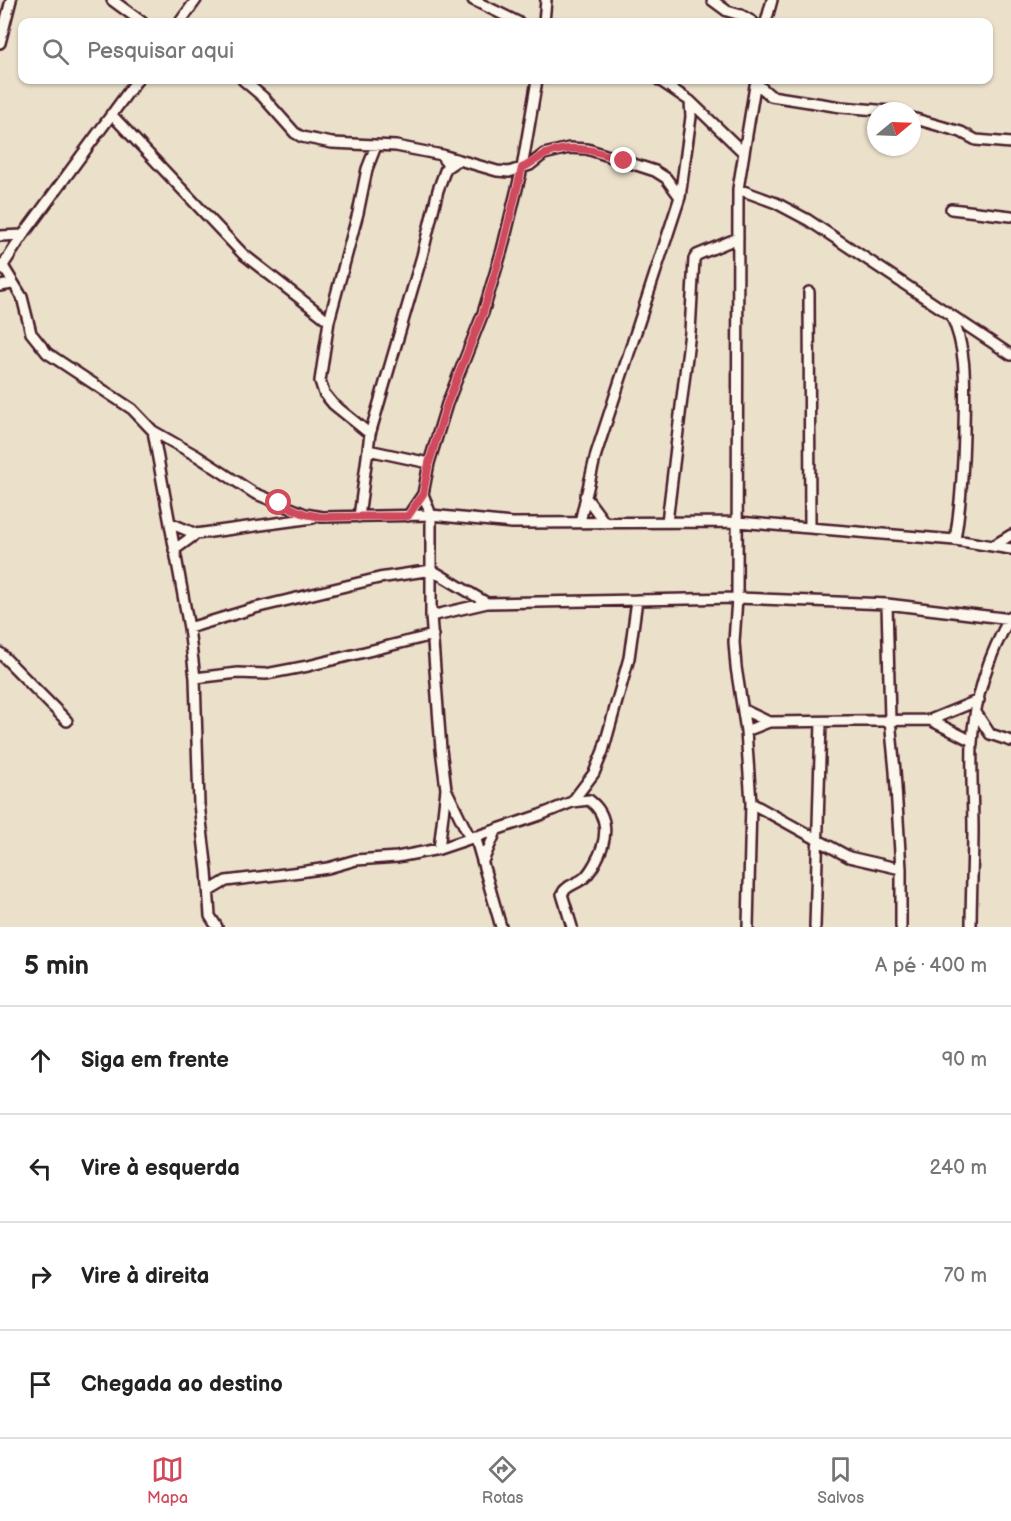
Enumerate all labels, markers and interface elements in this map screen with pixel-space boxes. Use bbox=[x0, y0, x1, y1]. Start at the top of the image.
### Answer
search box bbox=[18, 18, 993, 84]
icon: search bbox=[39, 35, 72, 68]
text: Pesquisar aqui bbox=[87, 38, 234, 65]
north arrow bbox=[867, 102, 921, 156]
route end bbox=[610, 147, 636, 173]
route start bbox=[265, 489, 291, 515]
text: 5 min bbox=[24, 951, 89, 982]
text: A pé · 400 m bbox=[875, 954, 987, 978]
icon: ahead bbox=[24, 1044, 57, 1077]
text: Siga em frente bbox=[81, 1047, 229, 1074]
text: 90 m bbox=[942, 1048, 987, 1072]
icon: left bbox=[24, 1152, 57, 1185]
text: Vire à esquerda bbox=[81, 1155, 240, 1182]
text: 240 m bbox=[930, 1156, 987, 1180]
icon: right bbox=[24, 1260, 57, 1293]
text: Vire à direita bbox=[81, 1263, 209, 1290]
text: 70 m bbox=[943, 1264, 987, 1288]
icon: arrive bbox=[24, 1368, 57, 1401]
text: Chegada ao destino bbox=[81, 1371, 283, 1398]
tab: Mapa bbox=[147, 1453, 188, 1508]
tab: Rotas bbox=[482, 1453, 524, 1508]
tab: Salvos bbox=[817, 1453, 864, 1508]

